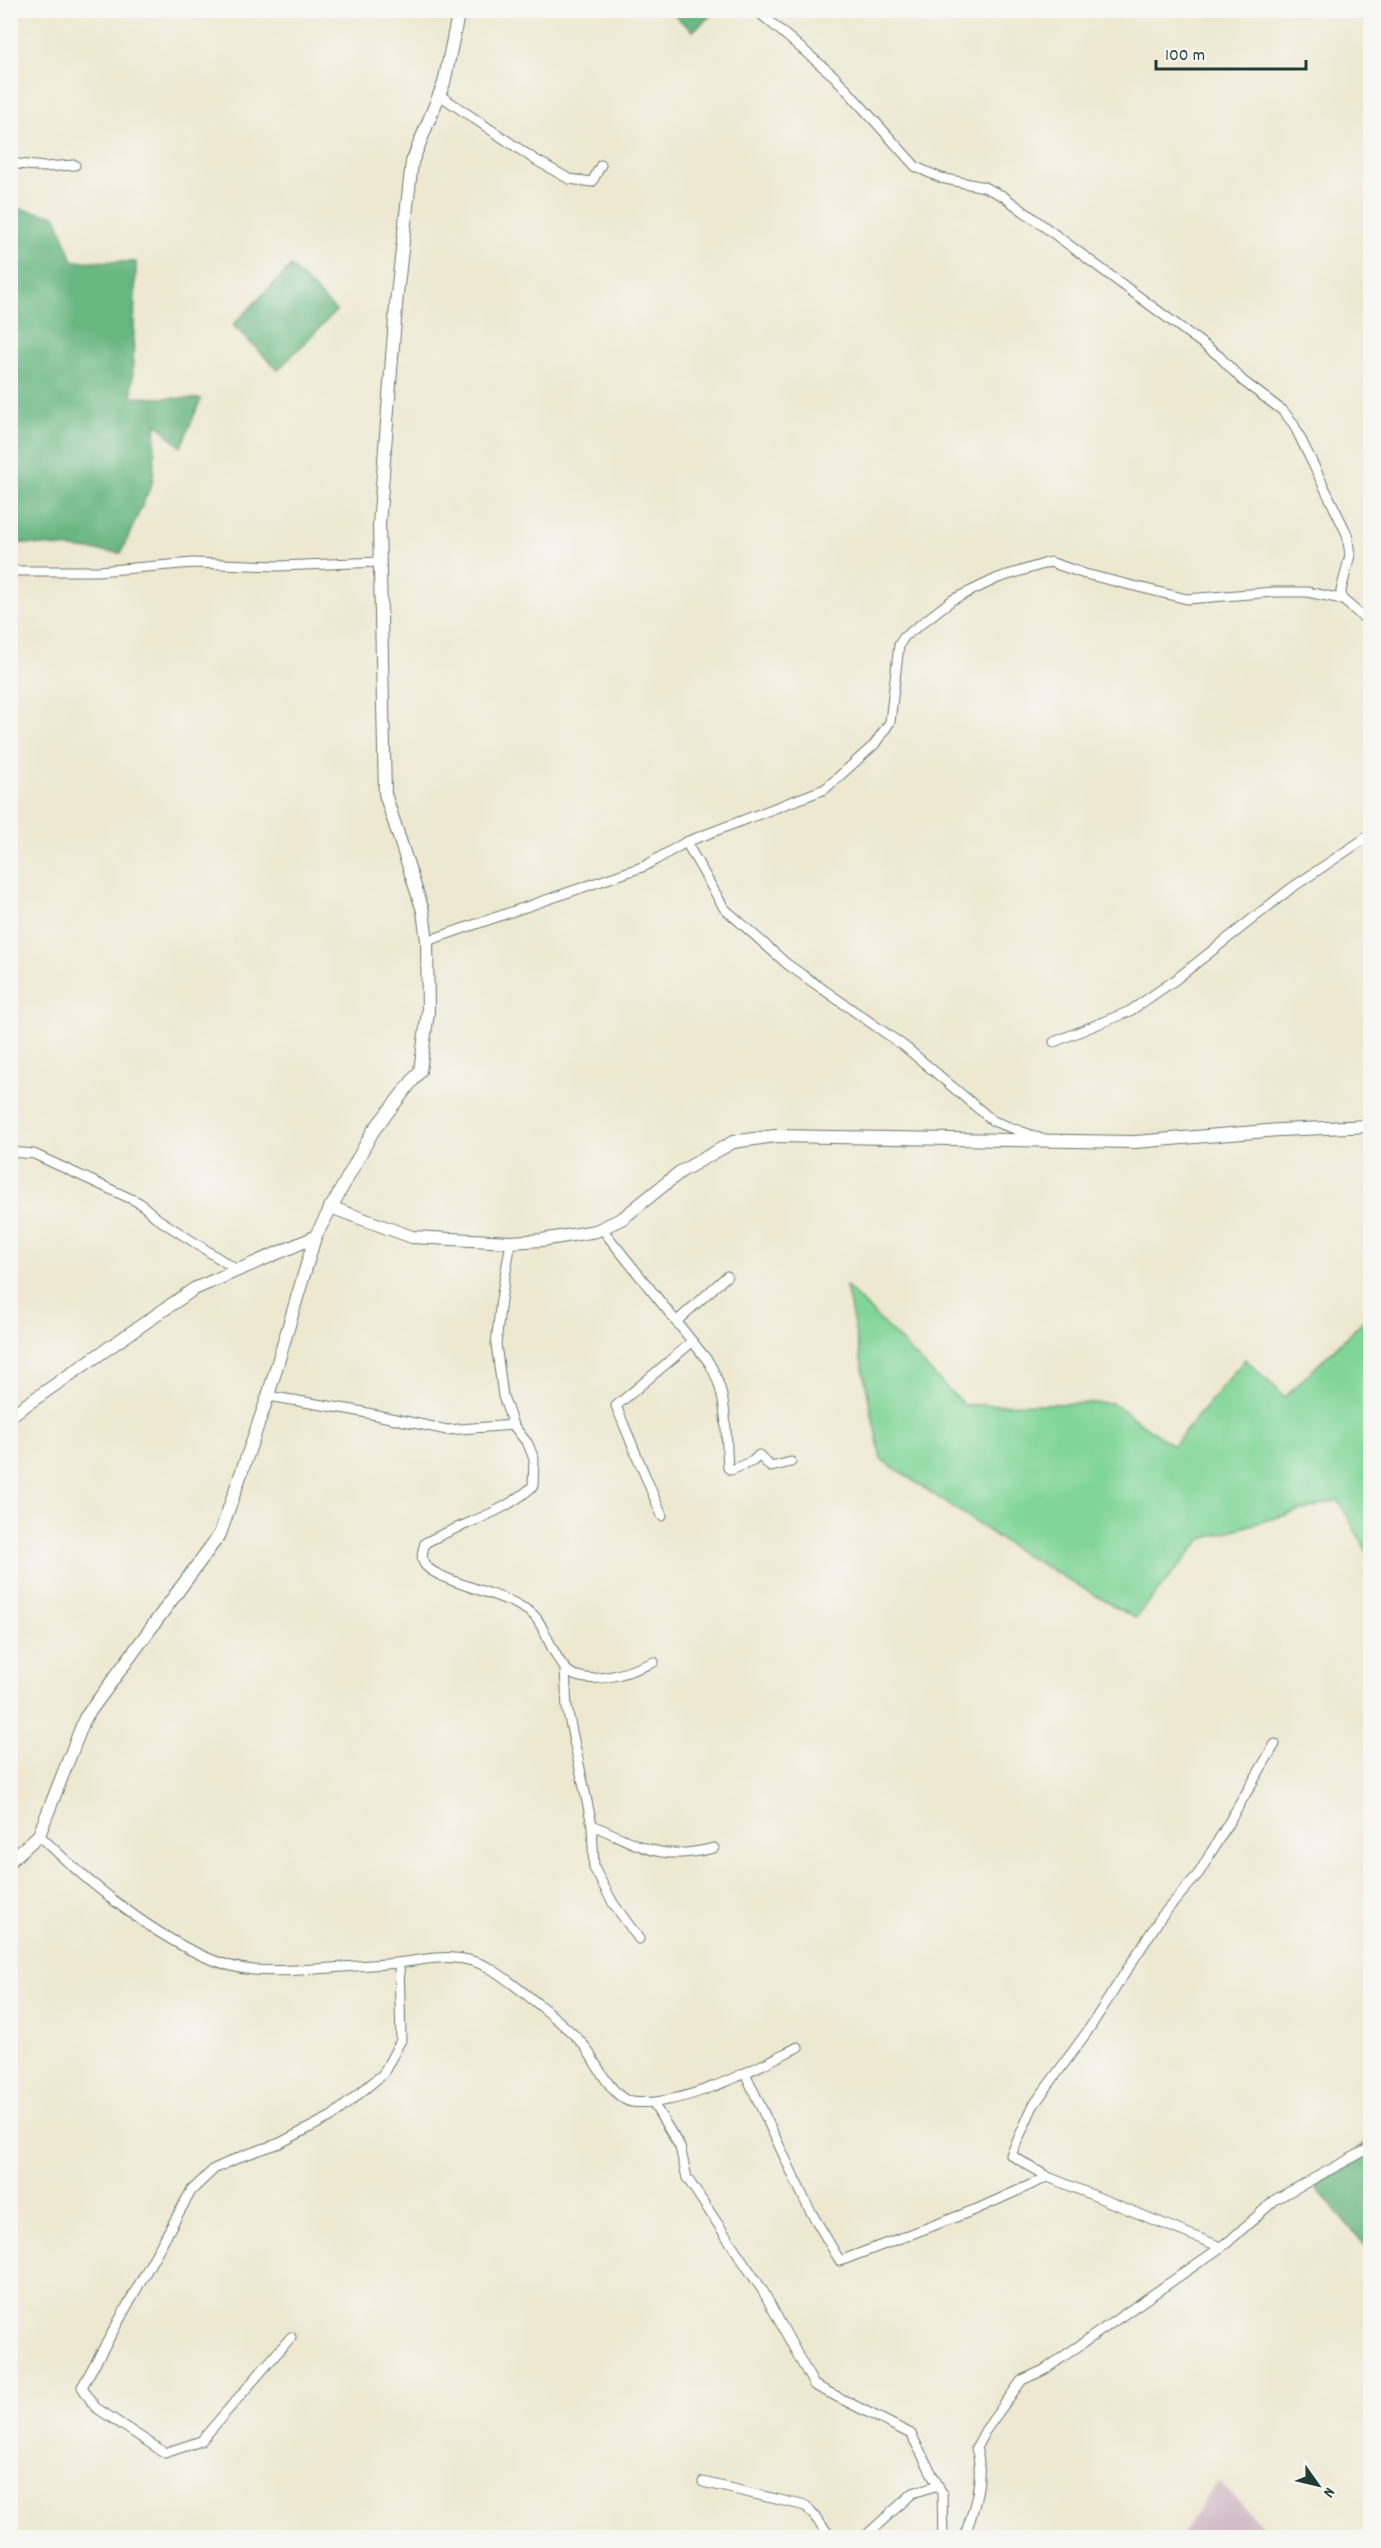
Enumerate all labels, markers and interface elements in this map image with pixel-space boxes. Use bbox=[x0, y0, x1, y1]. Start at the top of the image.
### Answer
scale bar bbox=[1156, 33, 1306, 71]
text: 100 m bbox=[1165, 44, 1205, 69]
north arrow bbox=[1288, 2455, 1348, 2515]
text: N bbox=[1317, 2482, 1340, 2502]

